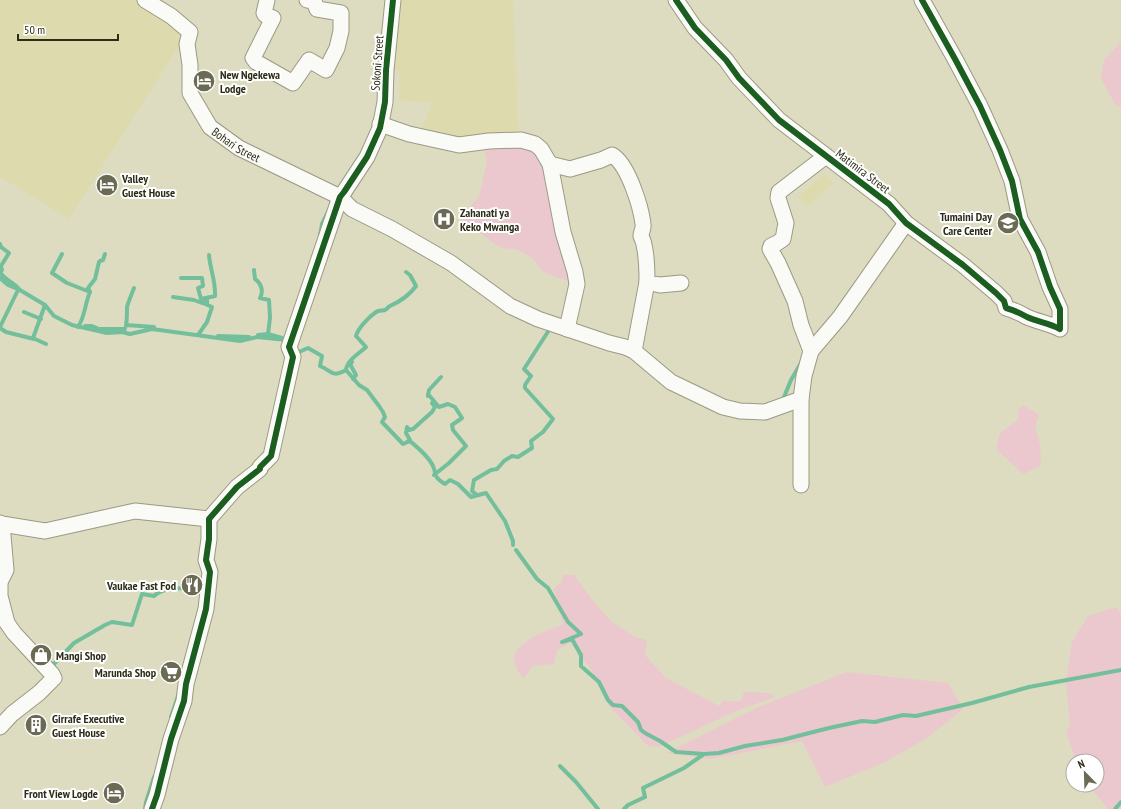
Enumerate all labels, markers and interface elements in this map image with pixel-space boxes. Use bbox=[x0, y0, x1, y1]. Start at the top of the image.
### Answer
scale bar bbox=[18, 16, 118, 42]
text: 50 m bbox=[24, 22, 45, 37]
street label: Sokoni Street bbox=[368, 34, 386, 91]
place label: New Ngekewa Lodge bbox=[220, 67, 280, 96]
hotel icon: New Ngekewa Lodge bbox=[191, 68, 217, 94]
street label: Bohari Street bbox=[209, 124, 264, 165]
street label: Matimira Street bbox=[833, 146, 894, 197]
place label: Valley Guest House bbox=[121, 171, 175, 200]
hotel icon: Valley Guest House bbox=[94, 172, 120, 198]
place label: Zahanati ya Keko Mwanga bbox=[460, 205, 519, 234]
hospital icon: Zahanati ya Keko Mwanga bbox=[431, 206, 457, 232]
place label: Tumaini Day Care Center bbox=[940, 209, 992, 238]
school or university icon: Tumaini Day Care Center bbox=[995, 210, 1021, 236]
restaurant icon: Vaukae Fast Fod bbox=[179, 572, 205, 598]
place label: Vaukae Fast Fod bbox=[106, 578, 176, 593]
shop icon: Mangi Shop bbox=[28, 642, 54, 668]
place label: Mangi Shop bbox=[56, 648, 107, 663]
supermarket icon: Marunda Shop bbox=[158, 659, 184, 685]
place label: Marunda Shop bbox=[95, 665, 157, 680]
place label: Girrafe Executive Guest House bbox=[52, 711, 124, 740]
building icon: Girrafe Executive Guest House bbox=[23, 712, 49, 738]
north arrow bbox=[1065, 753, 1105, 793]
text: N bbox=[1076, 756, 1087, 771]
hotel icon: Front View Logde bbox=[101, 780, 127, 806]
place label: Front View Logde bbox=[24, 786, 98, 801]

